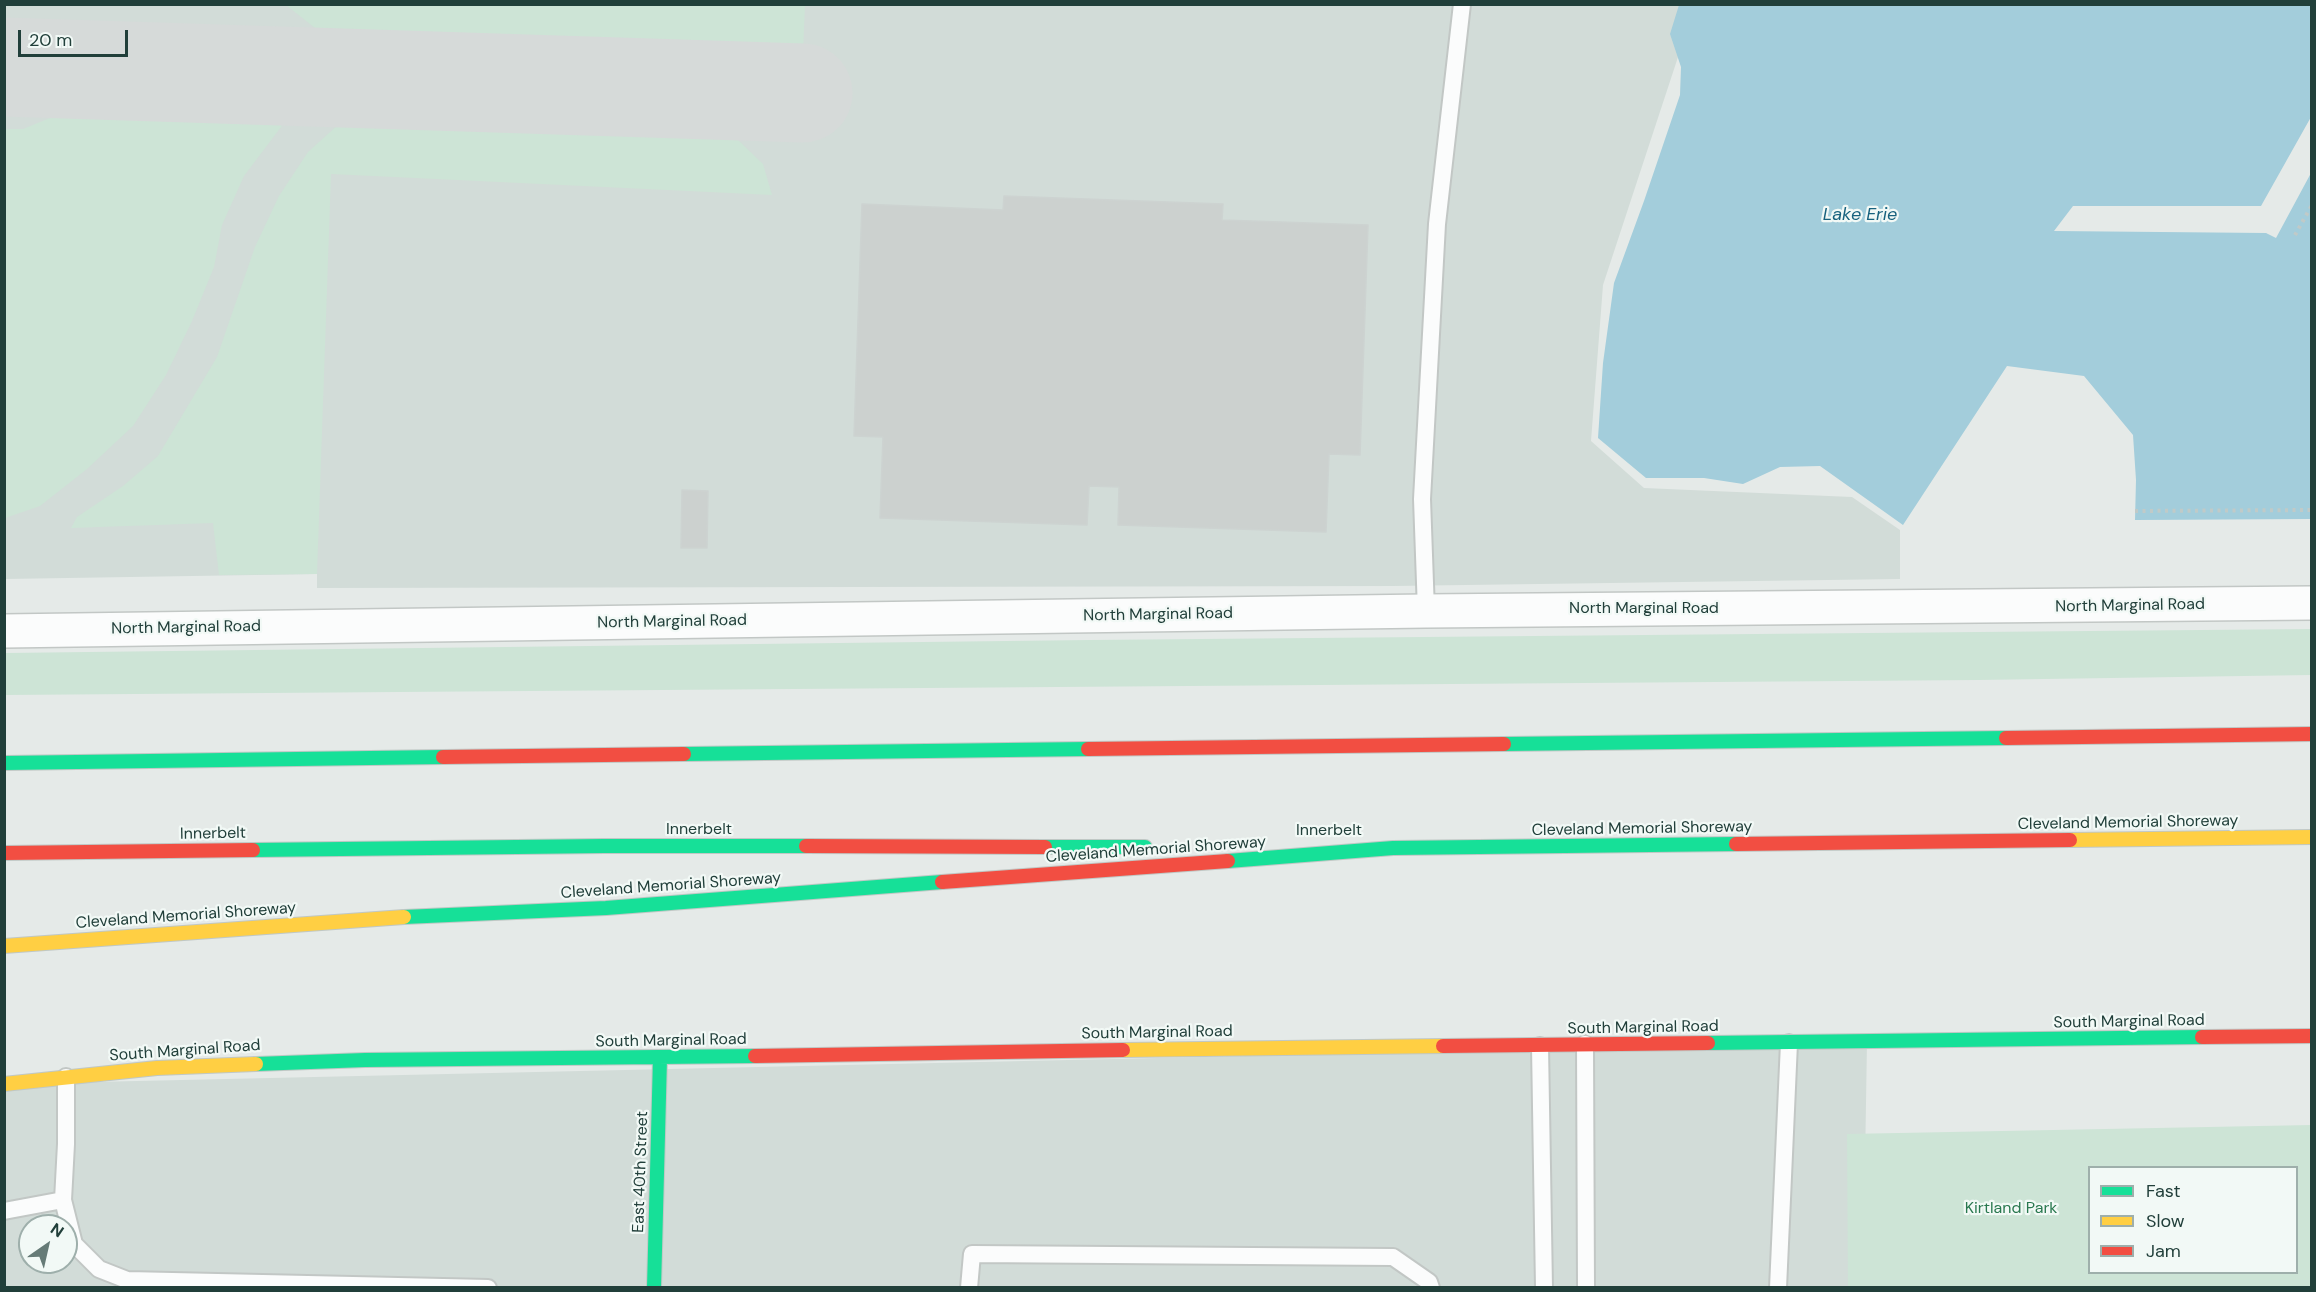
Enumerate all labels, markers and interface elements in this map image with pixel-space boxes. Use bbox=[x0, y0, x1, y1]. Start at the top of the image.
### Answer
scale bar bbox=[21, 18, 130, 56]
text: 20 m bbox=[29, 28, 72, 52]
water label: Lake Erie bbox=[1823, 204, 1897, 226]
street label: North Marginal Road bbox=[2055, 595, 2205, 617]
street label: North Marginal Road bbox=[1569, 599, 1719, 619]
street label: North Marginal Road bbox=[1083, 604, 1233, 626]
street label: North Marginal Road bbox=[597, 611, 747, 633]
street label: North Marginal Road bbox=[111, 617, 261, 639]
street label: Cleveland Memorial Shoreway bbox=[2017, 811, 2239, 835]
street label: Cleveland Memorial Shoreway bbox=[1531, 817, 1753, 841]
street label: Innerbelt bbox=[666, 820, 732, 840]
street label: Innerbelt bbox=[1296, 821, 1362, 841]
street label: Innerbelt bbox=[180, 824, 246, 844]
street label: Cleveland Memorial Shoreway bbox=[1045, 833, 1267, 867]
street label: Cleveland Memorial Shoreway bbox=[560, 869, 782, 903]
street label: Cleveland Memorial Shoreway bbox=[75, 899, 297, 933]
street label: South Marginal Road bbox=[2053, 1011, 2205, 1033]
street label: South Marginal Road bbox=[1567, 1017, 1719, 1039]
street label: South Marginal Road bbox=[1081, 1022, 1233, 1044]
street label: South Marginal Road bbox=[595, 1030, 747, 1052]
street label: South Marginal Road bbox=[109, 1036, 261, 1066]
street label: East 40th Street bbox=[629, 1111, 653, 1233]
legend bbox=[2088, 1166, 2298, 1274]
text: Fast bbox=[2146, 1179, 2181, 1203]
park label: Kirtland Park bbox=[1965, 1199, 2057, 1219]
text: Slow bbox=[2146, 1209, 2185, 1233]
north arrow bbox=[18, 1214, 78, 1274]
text: N bbox=[47, 1218, 68, 1242]
text: Jam bbox=[2146, 1239, 2181, 1263]

